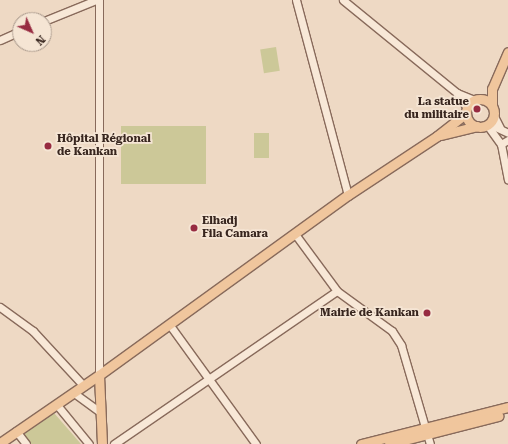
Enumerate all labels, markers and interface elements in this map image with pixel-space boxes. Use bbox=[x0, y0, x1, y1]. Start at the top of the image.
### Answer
north arrow bbox=[12, 12, 52, 52]
text: N bbox=[33, 33, 48, 48]
place label: La statue du militaire bbox=[404, 96, 469, 122]
marker: La statue du militaire bbox=[472, 104, 482, 114]
place label: Hôpital Régional de Kankan bbox=[57, 133, 151, 159]
marker: Hôpital Régional de Kankan bbox=[42, 140, 54, 152]
place label: Elhadj Fila Camara bbox=[202, 215, 268, 241]
marker: Elhadj Fila Camara bbox=[189, 223, 199, 233]
place label: Mairie de Kankan bbox=[320, 306, 419, 320]
marker: Mairie de Kankan bbox=[422, 308, 432, 318]

